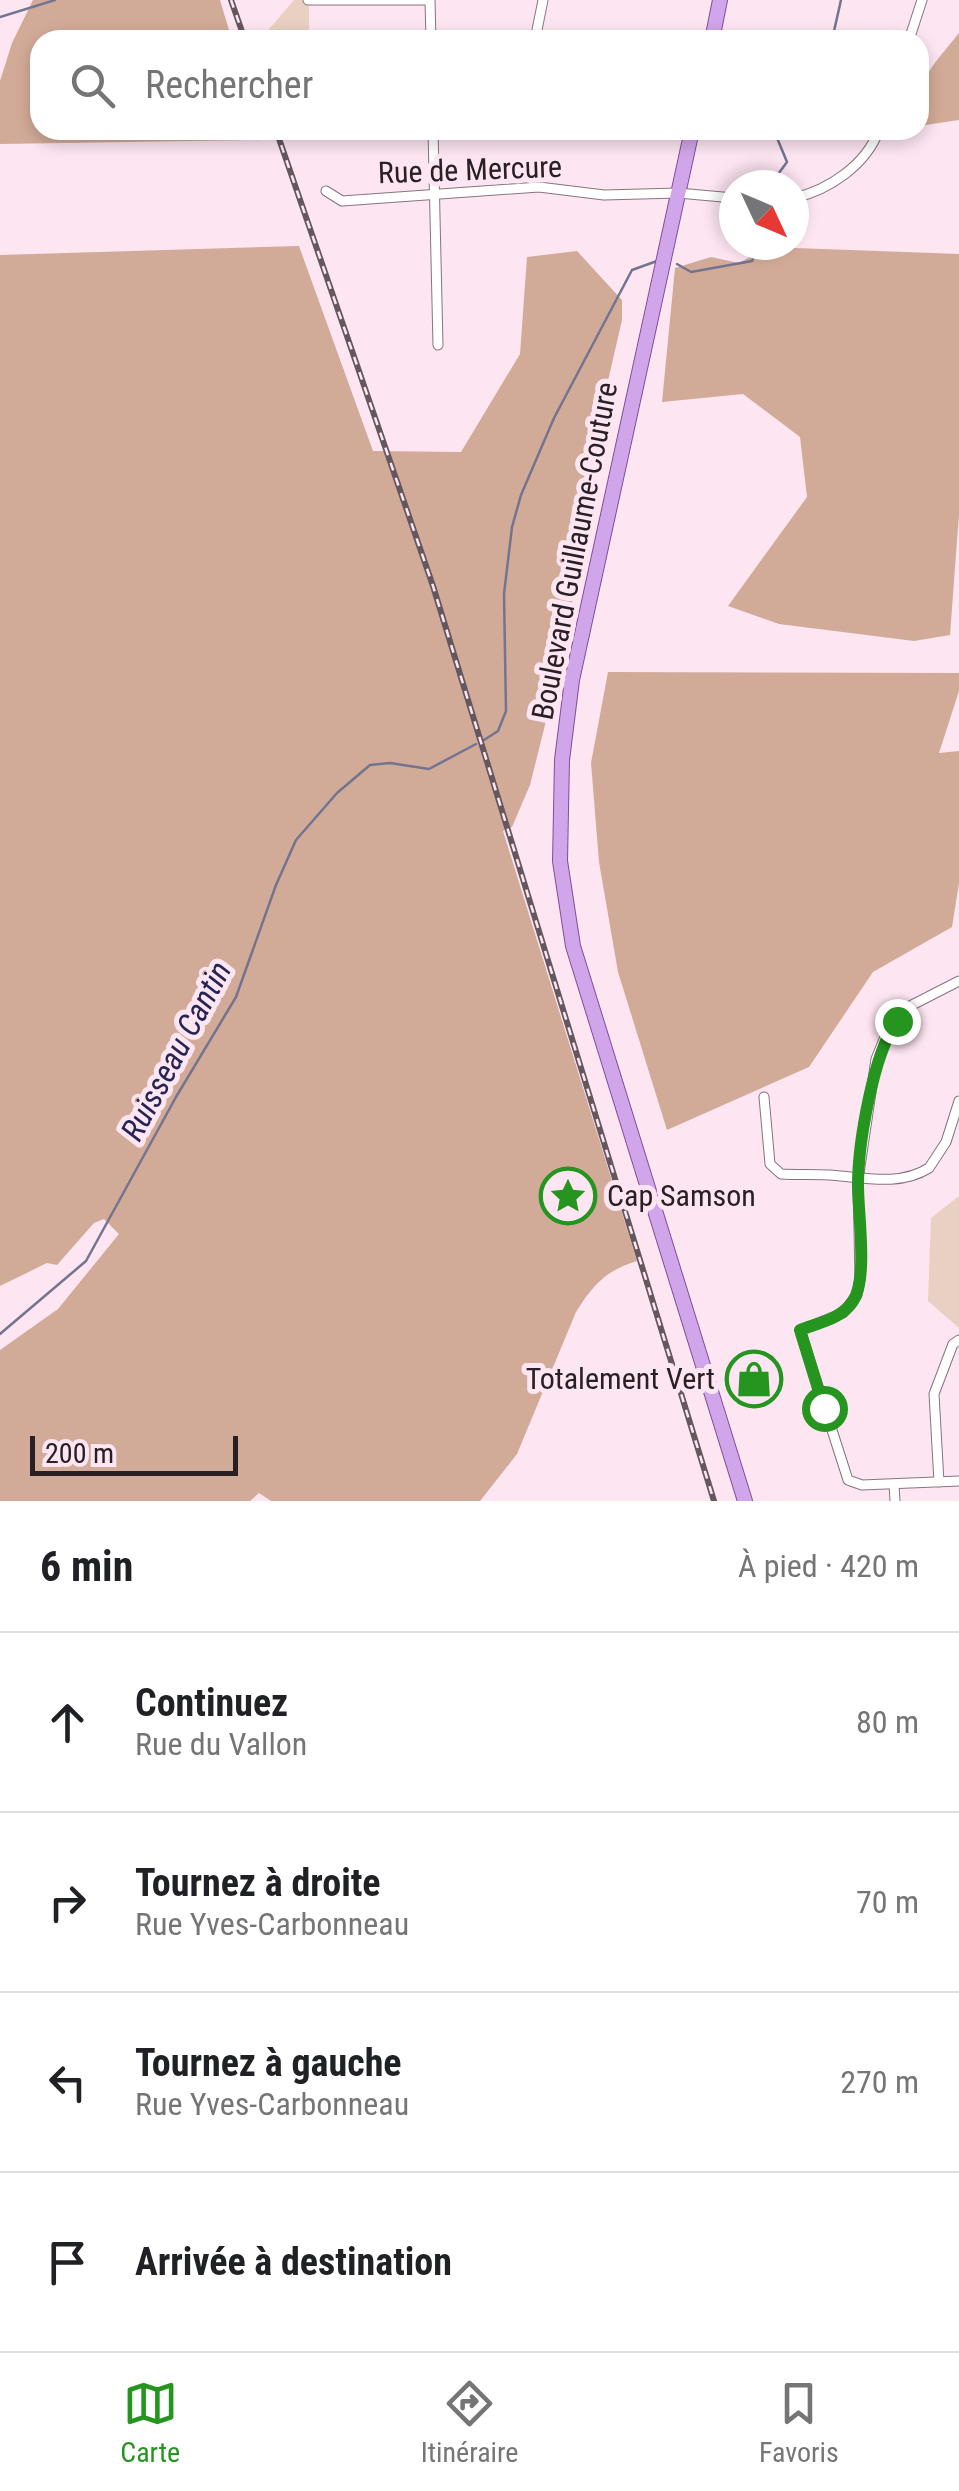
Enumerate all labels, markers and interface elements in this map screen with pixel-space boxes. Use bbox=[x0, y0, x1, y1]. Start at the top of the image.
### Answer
search box bbox=[30, 30, 929, 140]
icon: search bbox=[65, 58, 120, 113]
text: Rechercher bbox=[145, 63, 313, 107]
street label: Rue de Mercure bbox=[377, 149, 563, 190]
north arrow bbox=[719, 170, 809, 260]
street label: Boulevard Guillaume-Couture bbox=[525, 379, 624, 723]
water label: Ruisseau Cantin bbox=[113, 955, 239, 1147]
route end bbox=[875, 999, 921, 1045]
place icon: Cap Samson bbox=[538, 1166, 598, 1226]
place label: Cap Samson bbox=[607, 1178, 756, 1213]
shop icon: Totalement Vert bbox=[724, 1349, 784, 1409]
place label: Totalement Vert bbox=[526, 1361, 715, 1396]
route start bbox=[802, 1386, 848, 1432]
scale bar bbox=[30, 1431, 238, 1476]
text: 200 m bbox=[45, 1437, 114, 1470]
text: 6 min bbox=[40, 1542, 133, 1591]
text: À pied · 420 m bbox=[738, 1547, 919, 1585]
text: Continuez bbox=[135, 1681, 288, 1725]
icon: ahead bbox=[40, 1695, 95, 1750]
text: 80 m bbox=[856, 1703, 919, 1741]
text: Rue du Vallon bbox=[135, 1725, 307, 1763]
text: Tournez à droite bbox=[135, 1861, 381, 1905]
icon: right bbox=[40, 1875, 95, 1930]
text: 70 m bbox=[856, 1883, 919, 1921]
text: Rue Yves-Carbonneau bbox=[135, 1905, 409, 1943]
text: Tournez à gauche bbox=[135, 2041, 402, 2085]
icon: left bbox=[40, 2055, 95, 2110]
text: 270 m bbox=[840, 2063, 919, 2101]
text: Rue Yves-Carbonneau bbox=[135, 2085, 409, 2123]
icon: arrive bbox=[40, 2235, 95, 2290]
text: Arrivée à destination bbox=[135, 2240, 452, 2284]
tab: Carte bbox=[120, 2376, 180, 2469]
tab: Itinéraire bbox=[421, 2376, 518, 2469]
tab: Favoris bbox=[759, 2376, 839, 2469]

